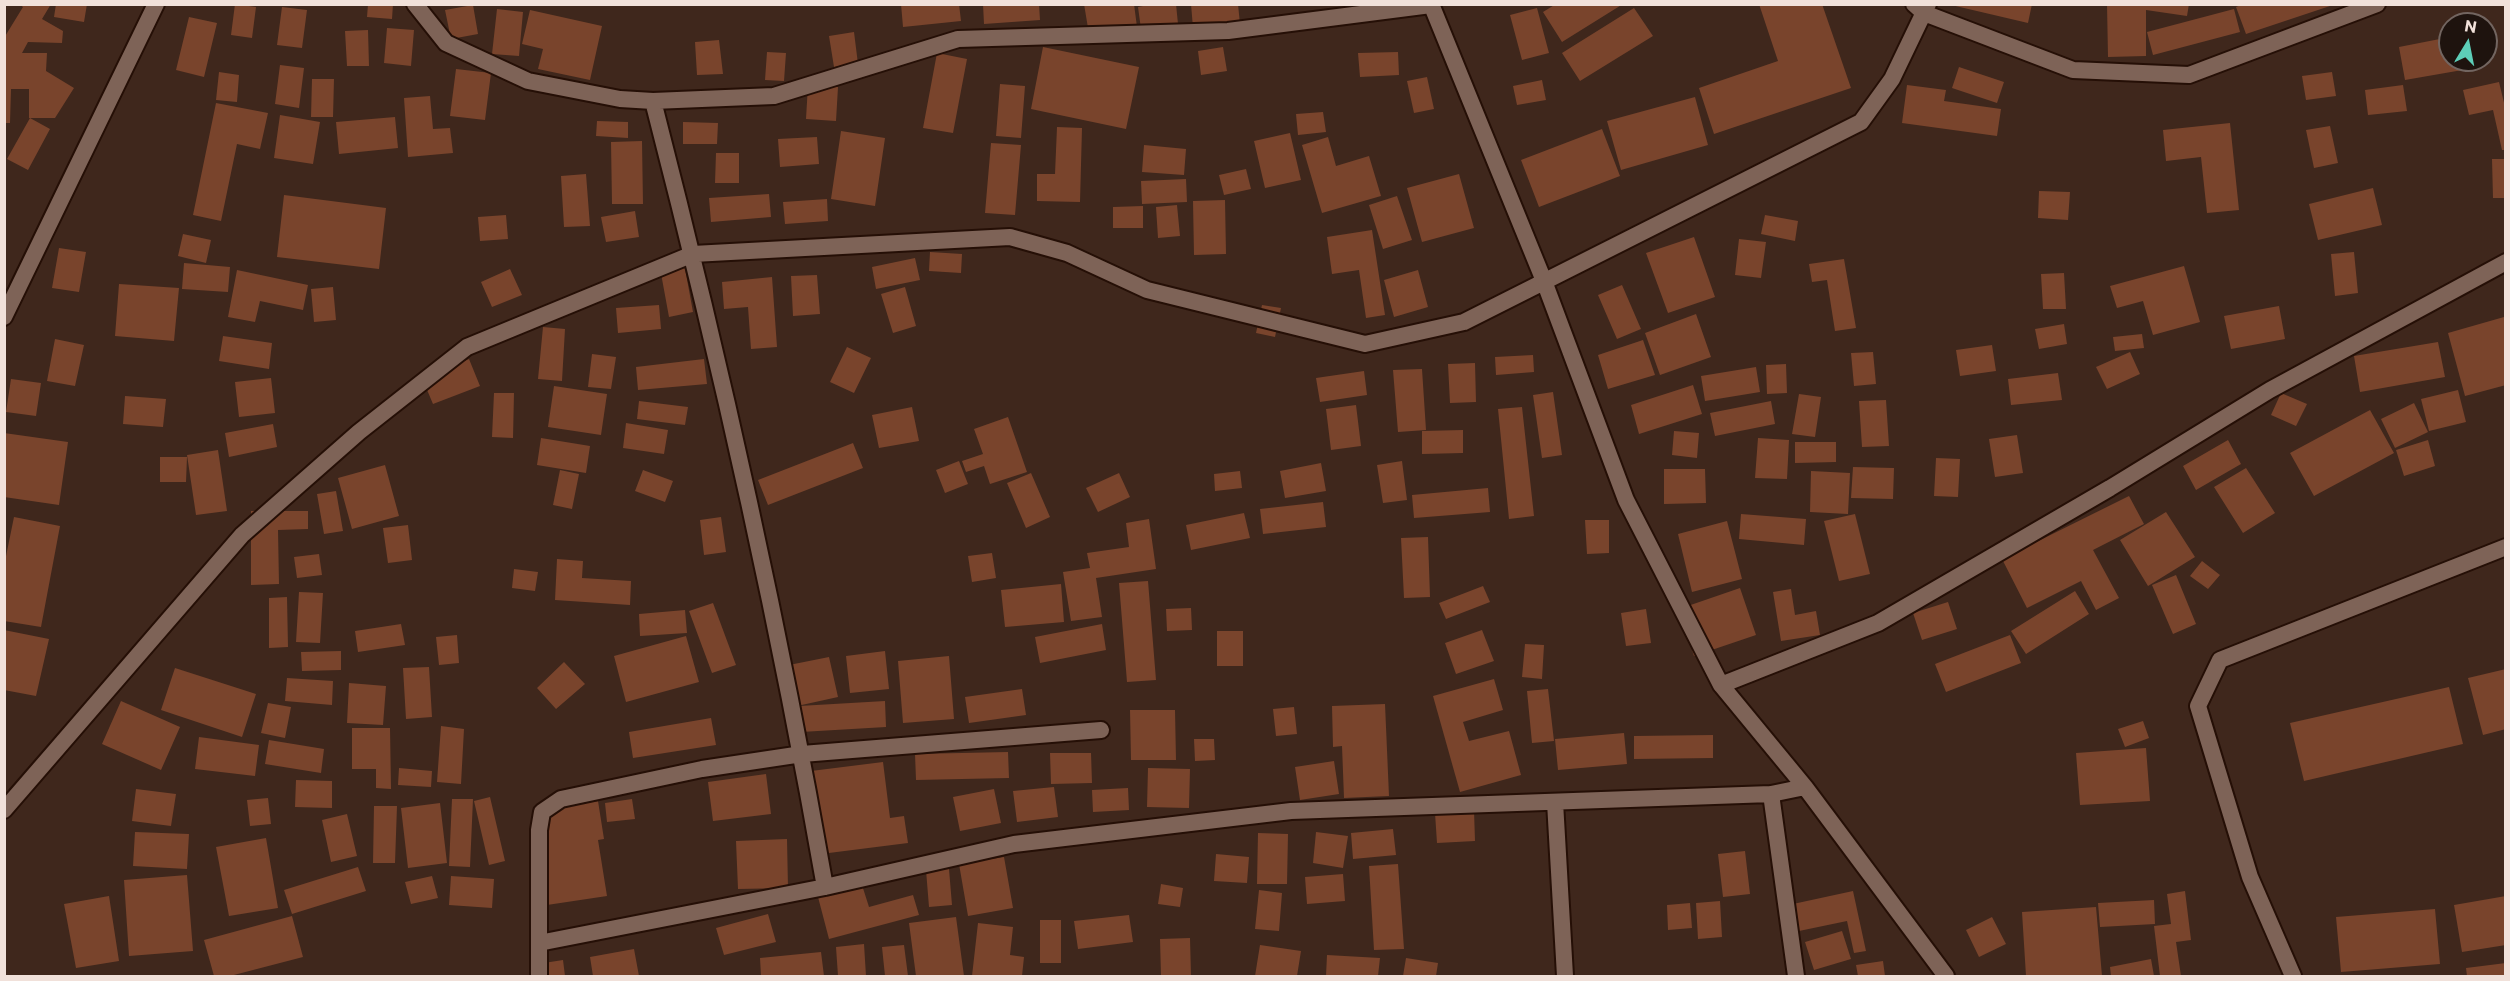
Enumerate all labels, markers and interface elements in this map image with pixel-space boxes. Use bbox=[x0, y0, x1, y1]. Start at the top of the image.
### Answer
north arrow bbox=[2438, 12, 2498, 72]
text: N bbox=[2463, 15, 2478, 36]

